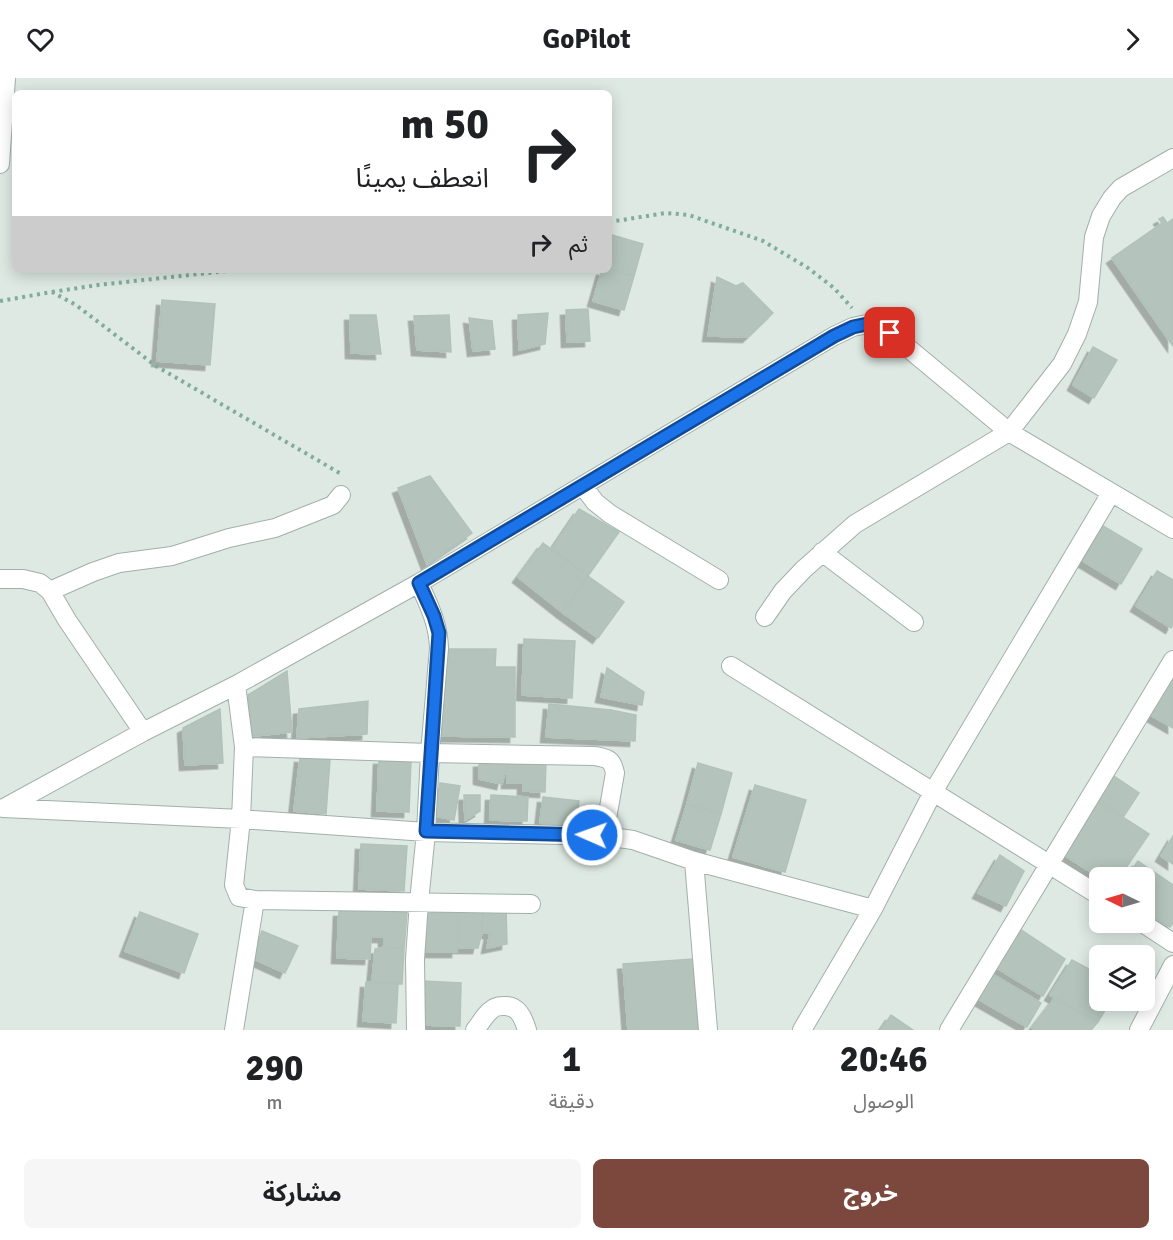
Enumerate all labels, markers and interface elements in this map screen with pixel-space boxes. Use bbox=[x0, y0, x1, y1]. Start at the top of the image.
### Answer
icon: heart bbox=[24, 23, 57, 56]
text: GoPilot bbox=[542, 23, 631, 56]
icon: forward bbox=[1116, 23, 1149, 56]
text: 50 m bbox=[400, 99, 489, 150]
icon: right bbox=[510, 114, 588, 192]
text: انعطف يمينًا bbox=[356, 162, 489, 195]
icon: right bbox=[524, 228, 557, 261]
text: ثم bbox=[569, 231, 588, 258]
pin bbox=[864, 307, 915, 358]
icon: arrive bbox=[873, 316, 906, 349]
position arrow bbox=[560, 803, 624, 867]
north arrow bbox=[1089, 867, 1155, 933]
map controls bbox=[1089, 867, 1155, 1011]
button: layers bbox=[1089, 945, 1155, 1011]
text: 1 bbox=[562, 1037, 581, 1082]
text: 20:46 bbox=[839, 1037, 928, 1082]
text: 290 bbox=[245, 1046, 304, 1091]
text: دقيقة bbox=[549, 1089, 594, 1114]
text: الوصول bbox=[853, 1089, 914, 1114]
text: m bbox=[266, 1090, 282, 1115]
button: مشاركة bbox=[24, 1159, 581, 1228]
button: خروج bbox=[593, 1159, 1149, 1228]

